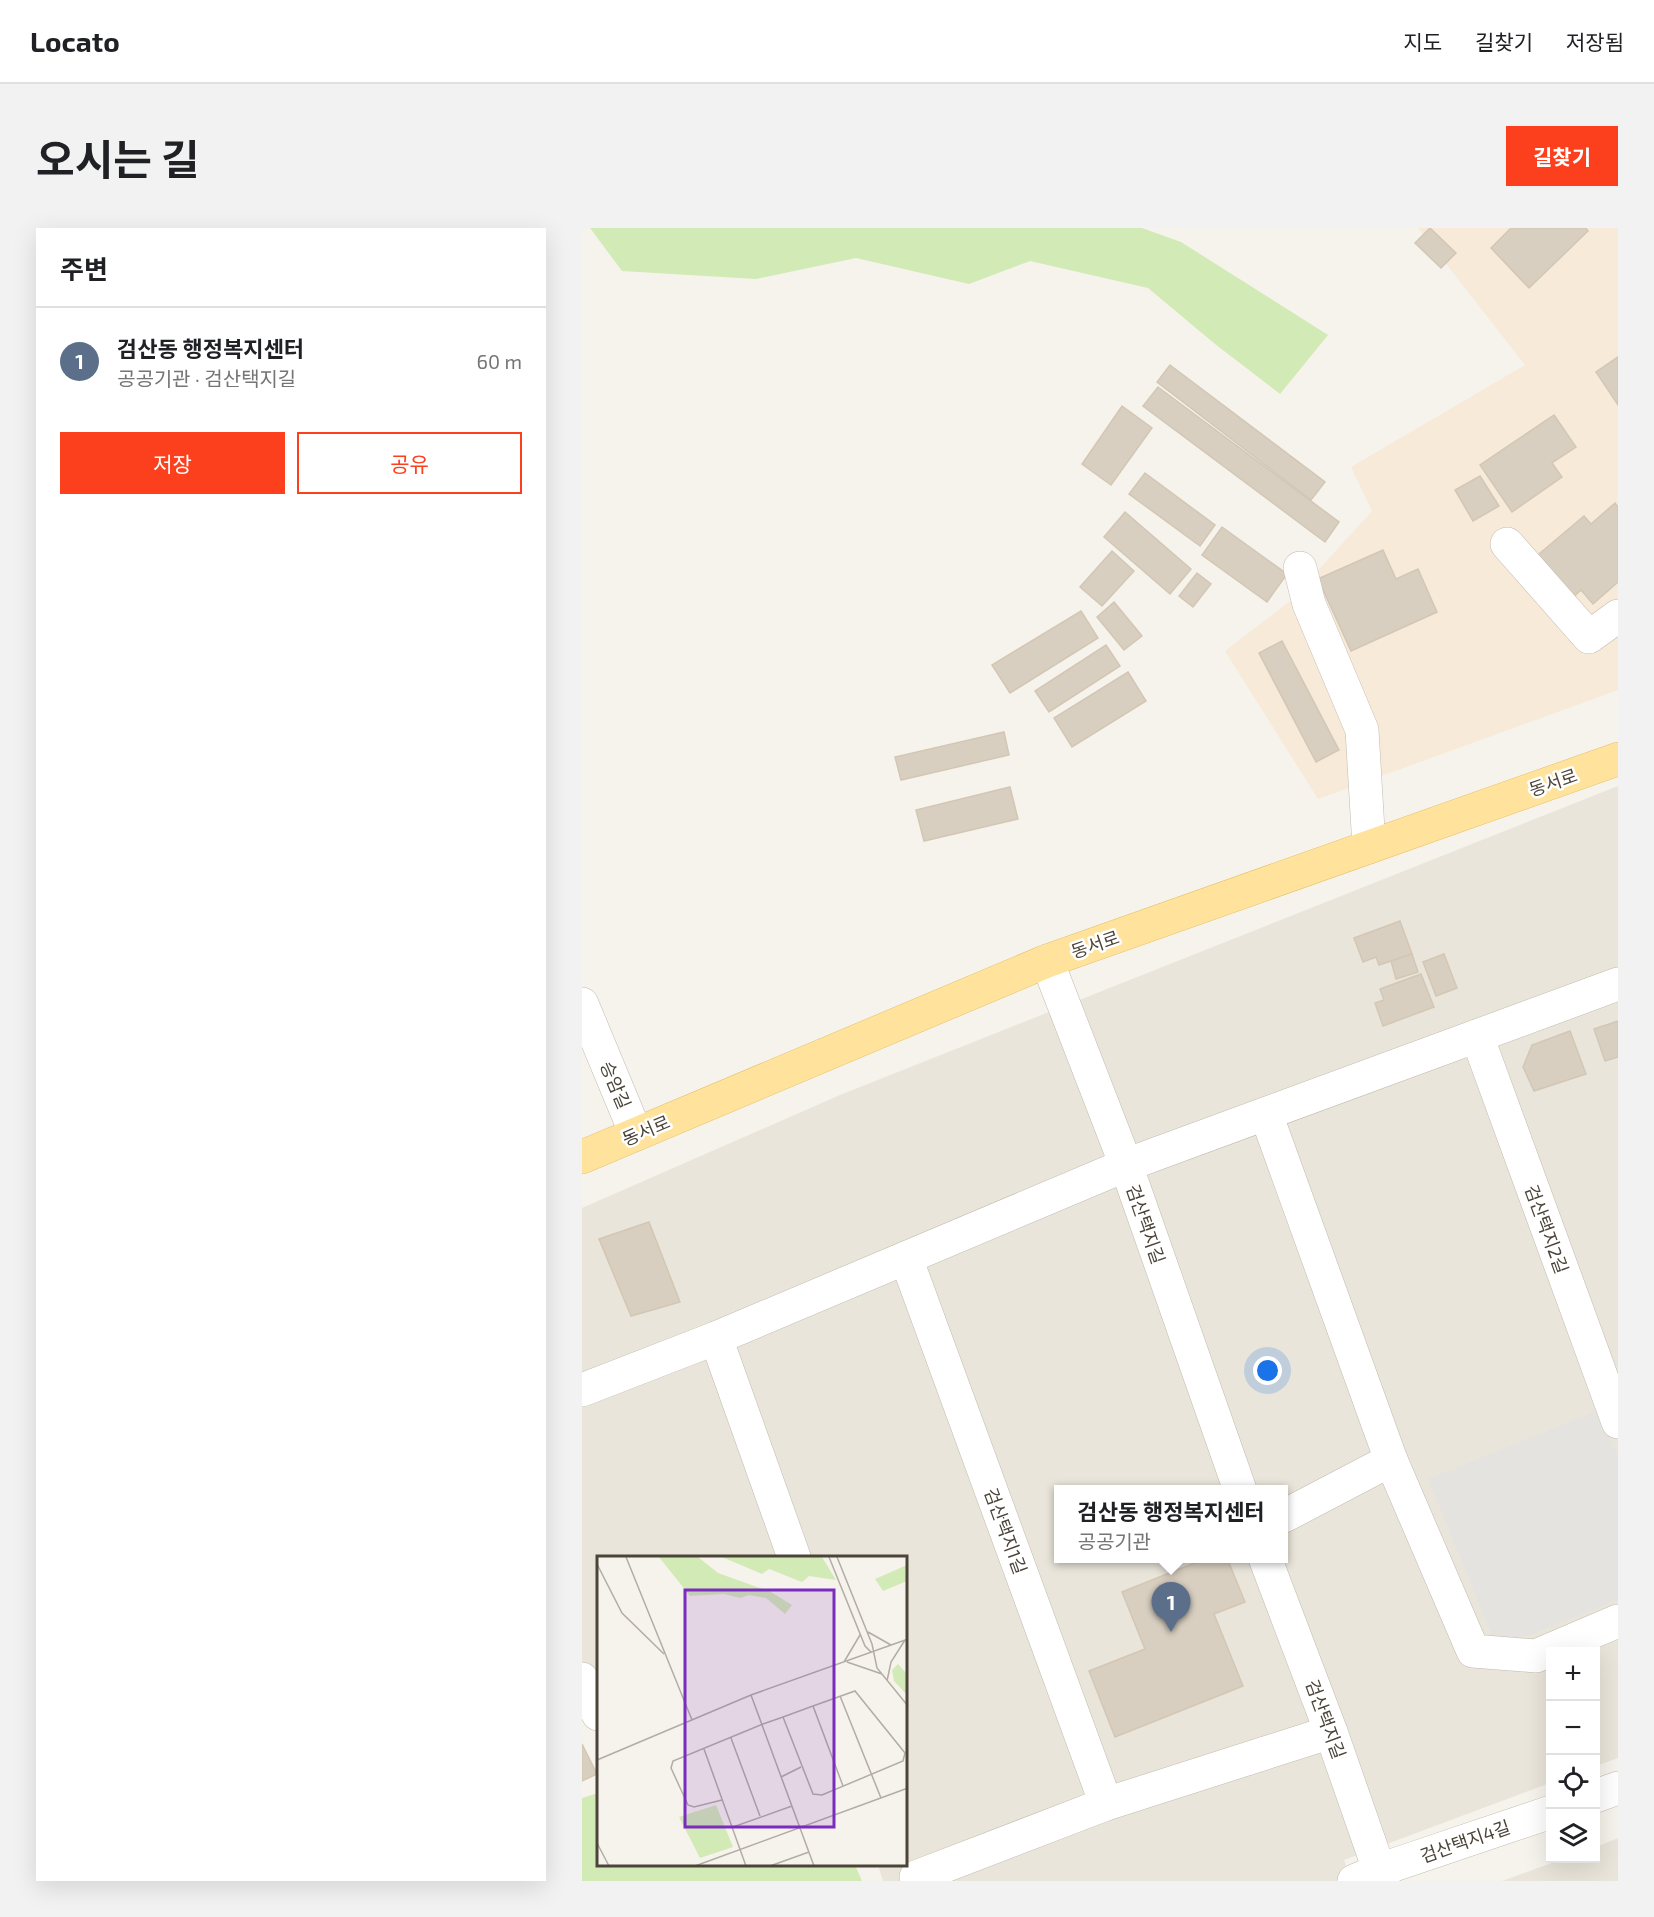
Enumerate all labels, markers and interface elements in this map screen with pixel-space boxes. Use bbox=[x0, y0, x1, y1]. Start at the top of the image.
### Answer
text: Locato bbox=[30, 24, 120, 58]
text: 지도 bbox=[1403, 29, 1442, 54]
text: 길찾기 bbox=[1475, 29, 1533, 54]
text: 저장됨 bbox=[1566, 29, 1624, 54]
button: 길찾기 bbox=[1506, 126, 1618, 186]
text: 오시는 길 bbox=[36, 133, 200, 183]
text: 주변 bbox=[60, 253, 108, 284]
text: 검산동 행정복지센터 bbox=[117, 335, 304, 361]
text: 1 bbox=[75, 349, 84, 373]
text: 60 m bbox=[477, 349, 522, 373]
text: 공공기관 · 검산택지길 bbox=[117, 366, 296, 390]
button: 저장 bbox=[60, 432, 285, 494]
button: 공유 bbox=[297, 432, 522, 494]
street label: 동서로 bbox=[1526, 764, 1580, 800]
street label: 동서로 bbox=[1068, 926, 1122, 962]
street label: 승암길 bbox=[596, 1058, 636, 1112]
street label: 동서로 bbox=[619, 1110, 673, 1150]
street label: 검산택지길 bbox=[1122, 1181, 1170, 1267]
street label: 검산택지2길 bbox=[1521, 1182, 1573, 1276]
your location bbox=[1253, 1356, 1282, 1385]
street label: 검산택지1길 bbox=[980, 1485, 1032, 1577]
popup bbox=[1054, 1485, 1288, 1563]
text: 검산동 행정복지센터 bbox=[1078, 1498, 1264, 1524]
text: 공공기관 bbox=[1078, 1529, 1151, 1553]
inset map bbox=[597, 1556, 908, 1866]
pin: 1 bbox=[1152, 1582, 1190, 1632]
map controls bbox=[1546, 1647, 1600, 1863]
button: + bbox=[1546, 1647, 1600, 1701]
street label: 검산택지길 bbox=[1302, 1676, 1350, 1762]
button: − bbox=[1546, 1701, 1600, 1755]
button: locate bbox=[1546, 1755, 1600, 1809]
button: layers bbox=[1546, 1809, 1600, 1863]
street label: 검산택지4길 bbox=[1417, 1815, 1513, 1867]

